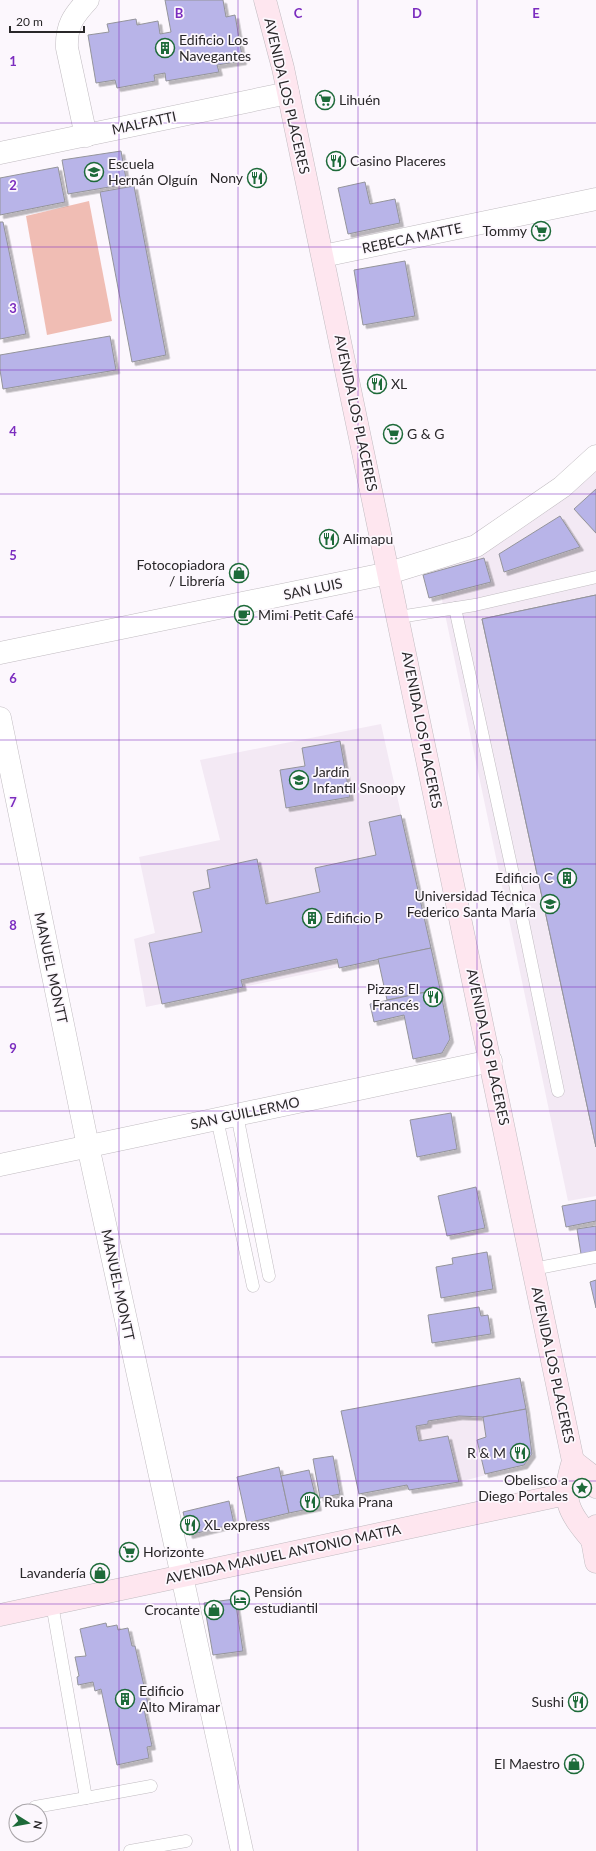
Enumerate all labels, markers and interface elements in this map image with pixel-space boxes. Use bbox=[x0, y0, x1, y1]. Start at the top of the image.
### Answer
text: B bbox=[175, 5, 184, 21]
text: C bbox=[294, 5, 303, 21]
text: D bbox=[412, 5, 422, 21]
text: E bbox=[532, 5, 540, 21]
scale bar bbox=[10, 8, 84, 34]
text: 20 m bbox=[16, 14, 43, 29]
street label: AVENIDA LOS PLACERES bbox=[261, 16, 314, 176]
place label: Edificio Los Navegantes bbox=[179, 31, 251, 64]
building icon: Edificio Los Navegantes bbox=[154, 37, 176, 59]
text: 1 bbox=[9, 53, 17, 69]
supermarket icon: Lihuén bbox=[314, 89, 336, 111]
place label: Lihuén bbox=[339, 91, 380, 108]
street label: MALFATTI bbox=[110, 107, 178, 138]
restaurant icon: Casino Placeres bbox=[325, 150, 347, 172]
place label: Casino Placeres bbox=[350, 152, 446, 169]
place label: Escuela Hernán Olguín bbox=[108, 155, 198, 188]
school or university icon: Escuela Hernán Olguín bbox=[83, 161, 105, 183]
restaurant icon: Nony bbox=[246, 167, 268, 189]
place label: Nony bbox=[210, 169, 244, 186]
text: 2 bbox=[9, 177, 17, 193]
street label: REBECA MATTE bbox=[360, 219, 463, 256]
supermarket icon: Tommy bbox=[530, 220, 552, 242]
place label: Tommy bbox=[482, 222, 528, 239]
text: 3 bbox=[9, 300, 17, 316]
street label: AVENIDA LOS PLACERES bbox=[332, 333, 381, 493]
restaurant icon: XL bbox=[366, 373, 388, 395]
place label: XL bbox=[391, 375, 407, 392]
text: 4 bbox=[9, 423, 17, 439]
supermarket icon: G & G bbox=[382, 423, 404, 445]
place label: G & G bbox=[407, 425, 445, 442]
restaurant icon: Alimapu bbox=[318, 528, 340, 550]
place label: Alimapu bbox=[343, 530, 393, 547]
text: 5 bbox=[9, 547, 17, 563]
place label: Fotocopiadora / Librería bbox=[137, 556, 225, 589]
shop icon: Fotocopiadora / Librería bbox=[228, 562, 250, 584]
street label: SAN LUIS bbox=[282, 574, 344, 603]
cafe icon: Mimi Petit Café bbox=[233, 604, 255, 626]
place label: Mimi Petit Café bbox=[258, 606, 354, 623]
street label: AVENIDA LOS PLACERES bbox=[399, 650, 446, 810]
text: 6 bbox=[9, 670, 17, 686]
place label: Jardín Infantil Snoopy bbox=[313, 763, 406, 796]
school or university icon: Jardín Infantil Snoopy bbox=[288, 769, 310, 791]
text: 7 bbox=[9, 794, 17, 810]
building icon: Edificio C bbox=[556, 867, 578, 889]
place label: Edificio C bbox=[495, 869, 554, 886]
place label: Universidad Técnica Federico Santa María bbox=[407, 887, 536, 920]
school or university icon: Universidad Técnica Federico Santa María bbox=[539, 893, 561, 915]
building icon: Edificio P bbox=[301, 907, 323, 929]
place label: Edificio P bbox=[326, 909, 383, 926]
street label: MANUEL MONTT bbox=[31, 911, 72, 1026]
text: 8 bbox=[9, 917, 17, 933]
street label: AVENIDA LOS PLACERES bbox=[464, 967, 513, 1127]
place label: Pizzas El Francés bbox=[367, 980, 419, 1013]
restaurant icon: Pizzas El Francés bbox=[422, 986, 444, 1008]
text: 9 bbox=[9, 1040, 17, 1056]
street label: SAN GUILLERMO bbox=[189, 1093, 301, 1132]
street label: MANUEL MONTT bbox=[98, 1228, 139, 1343]
street label: AVENIDA LOS PLACERES bbox=[529, 1285, 578, 1445]
restaurant icon: R & M bbox=[509, 1442, 531, 1464]
place label: R & M bbox=[467, 1444, 506, 1461]
place label: Obelisco a Diego Portales bbox=[478, 1471, 568, 1504]
place icon: Obelisco a Diego Portales bbox=[571, 1477, 593, 1499]
restaurant icon: Ruka Prana bbox=[299, 1491, 321, 1513]
place label: Ruka Prana bbox=[324, 1493, 393, 1510]
restaurant icon: XL express bbox=[179, 1514, 201, 1536]
place label: XL express bbox=[204, 1516, 270, 1533]
street label: AVENIDA MANUEL ANTONIO MATTA bbox=[164, 1520, 403, 1587]
supermarket icon: Horizonte bbox=[118, 1541, 140, 1563]
place label: Horizonte bbox=[143, 1543, 204, 1560]
shop icon: Lavandería bbox=[89, 1562, 111, 1584]
place label: Lavandería bbox=[20, 1564, 86, 1581]
place label: Pensión estudiantil bbox=[254, 1583, 318, 1616]
hotel icon: Pensión estudiantil bbox=[229, 1589, 251, 1611]
shop icon: Crocante bbox=[203, 1599, 225, 1621]
place label: Crocante bbox=[144, 1601, 200, 1618]
place label: Edificio Alto Miramar bbox=[139, 1682, 220, 1715]
building icon: Edificio Alto Miramar bbox=[114, 1688, 136, 1710]
restaurant icon: Sushi bbox=[567, 1691, 589, 1713]
place label: Sushi bbox=[532, 1693, 564, 1710]
shop icon: El Maestro bbox=[563, 1753, 585, 1775]
place label: El Maestro bbox=[494, 1755, 560, 1772]
north arrow bbox=[8, 1803, 48, 1843]
text: N bbox=[31, 1820, 45, 1830]

